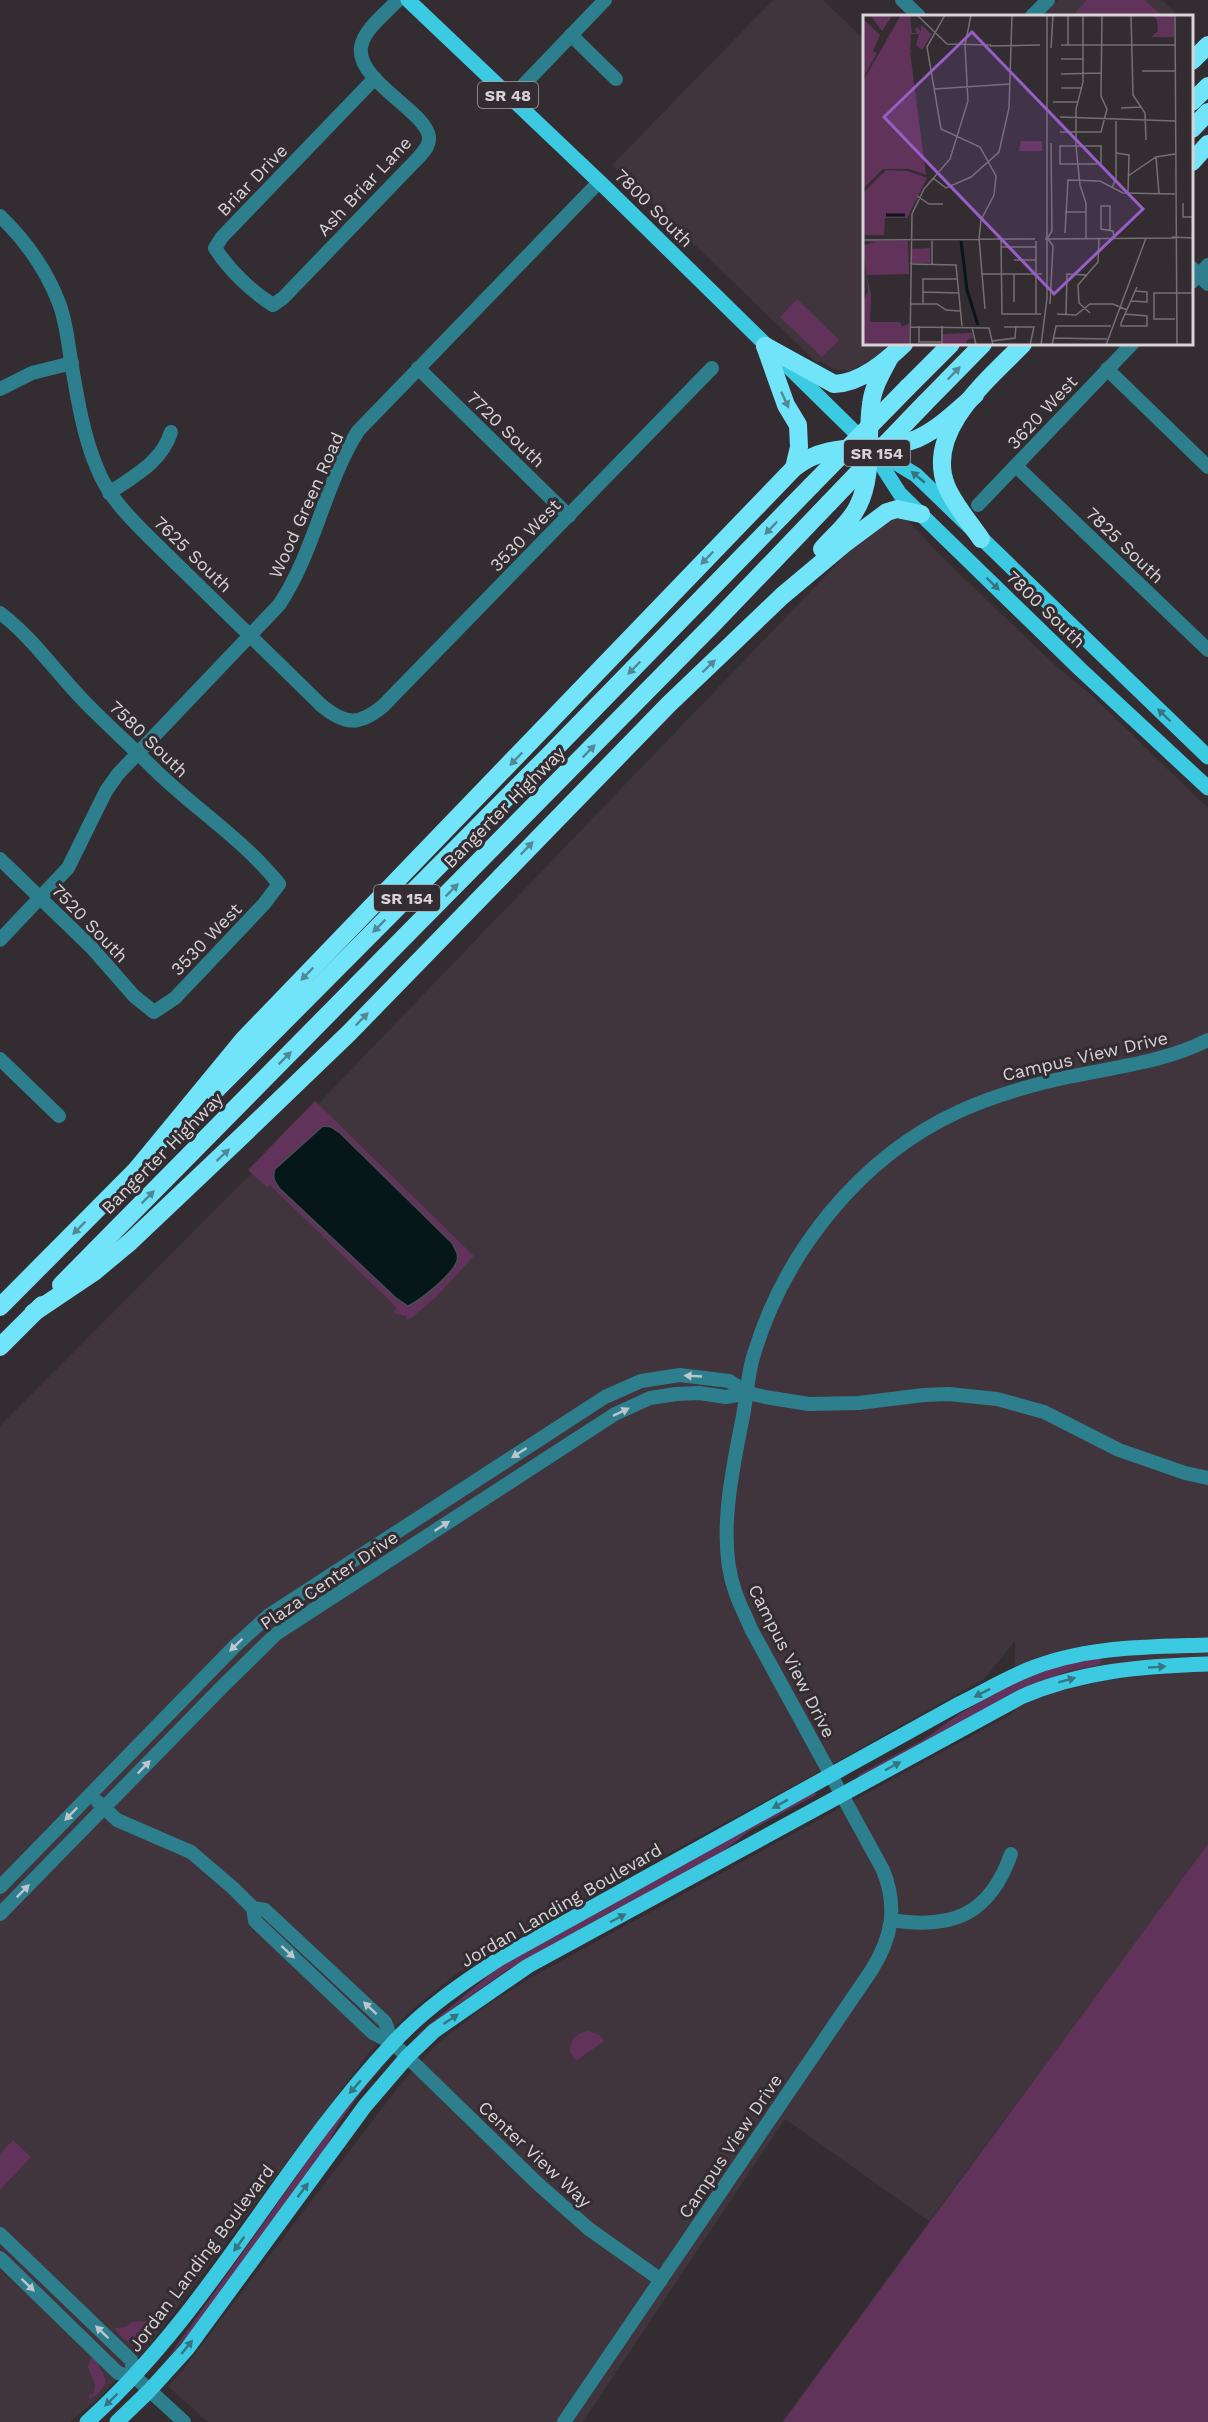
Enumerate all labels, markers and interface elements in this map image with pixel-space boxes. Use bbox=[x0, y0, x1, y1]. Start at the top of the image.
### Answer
inset map bbox=[863, 15, 1193, 345]
road number: SR 48 bbox=[478, 82, 538, 108]
street label: Ash Briar Lane bbox=[313, 132, 415, 240]
street label: Briar Drive bbox=[213, 140, 291, 220]
street label: 7800 South bbox=[611, 165, 697, 251]
one-way arrow bbox=[947, 366, 961, 381]
street label: 3620 West bbox=[1003, 371, 1082, 453]
street label: 7720 South bbox=[463, 387, 549, 471]
one-way arrow bbox=[781, 392, 790, 409]
street label: Wood Green Road bbox=[264, 429, 348, 581]
road number: SR 154 bbox=[844, 440, 910, 466]
one-way arrow bbox=[910, 471, 926, 484]
street label: 3530 West bbox=[485, 494, 565, 576]
street label: 7825 South bbox=[1082, 503, 1168, 587]
street label: 7625 South bbox=[150, 512, 236, 596]
one-way arrow bbox=[764, 521, 778, 535]
one-way arrow bbox=[701, 550, 715, 564]
street label: 7800 South bbox=[1002, 566, 1090, 652]
one-way arrow bbox=[985, 576, 999, 590]
one-way arrow bbox=[702, 659, 717, 673]
one-way arrow bbox=[628, 660, 642, 674]
street label: 7580 South bbox=[105, 696, 193, 782]
one-way arrow bbox=[1156, 708, 1171, 722]
street label: Bangerter Highway bbox=[439, 741, 570, 872]
one-way arrow bbox=[581, 744, 595, 758]
one-way arrow bbox=[509, 751, 523, 765]
one-way arrow bbox=[520, 841, 534, 856]
street label: 7520 South bbox=[48, 880, 132, 966]
one-way arrow bbox=[444, 883, 458, 897]
road number: SR 154 bbox=[374, 885, 440, 911]
street label: 3530 West bbox=[166, 898, 246, 980]
one-way arrow bbox=[373, 918, 387, 932]
one-way arrow bbox=[300, 967, 314, 982]
one-way arrow bbox=[355, 1012, 369, 1026]
street label: Campus View Drive bbox=[1000, 1027, 1170, 1085]
one-way arrow bbox=[278, 1052, 292, 1066]
street label: Bangerter Highway bbox=[97, 1087, 228, 1218]
one-way arrow bbox=[215, 1148, 230, 1162]
one-way arrow bbox=[141, 1189, 155, 1204]
one-way arrow bbox=[72, 1221, 86, 1235]
one-way arrow bbox=[684, 1371, 703, 1381]
one-way arrow bbox=[613, 1407, 630, 1416]
one-way arrow bbox=[511, 1447, 527, 1459]
one-way arrow bbox=[434, 1521, 450, 1532]
street label: Plaza Center Drive bbox=[256, 1526, 402, 1634]
street label: Campus View Drive bbox=[744, 1581, 840, 1741]
one-way arrow bbox=[230, 1637, 244, 1651]
one-way arrow bbox=[1148, 1662, 1167, 1672]
one-way arrow bbox=[1058, 1674, 1076, 1684]
one-way arrow bbox=[974, 1688, 991, 1698]
one-way arrow bbox=[137, 1759, 151, 1774]
one-way arrow bbox=[885, 1761, 902, 1771]
one-way arrow bbox=[771, 1799, 788, 1809]
one-way arrow bbox=[64, 1807, 78, 1821]
street label: Jordan Landing Boulevard bbox=[457, 1839, 665, 1971]
one-way arrow bbox=[15, 1885, 29, 1899]
one-way arrow bbox=[610, 1913, 627, 1923]
one-way arrow bbox=[280, 1945, 295, 1958]
one-way arrow bbox=[363, 2002, 378, 2015]
one-way arrow bbox=[443, 2013, 459, 2025]
street label: Campus View Drive bbox=[674, 2070, 786, 2222]
one-way arrow bbox=[348, 2079, 361, 2095]
street label: Center View Way bbox=[474, 2096, 596, 2212]
street label: Jordan Landing Boulevard bbox=[124, 2160, 278, 2356]
one-way arrow bbox=[297, 2183, 309, 2198]
one-way arrow bbox=[233, 2236, 245, 2252]
one-way arrow bbox=[21, 2278, 35, 2292]
one-way arrow bbox=[95, 2325, 109, 2339]
one-way arrow bbox=[181, 2339, 194, 2355]
one-way arrow bbox=[104, 2393, 119, 2407]

